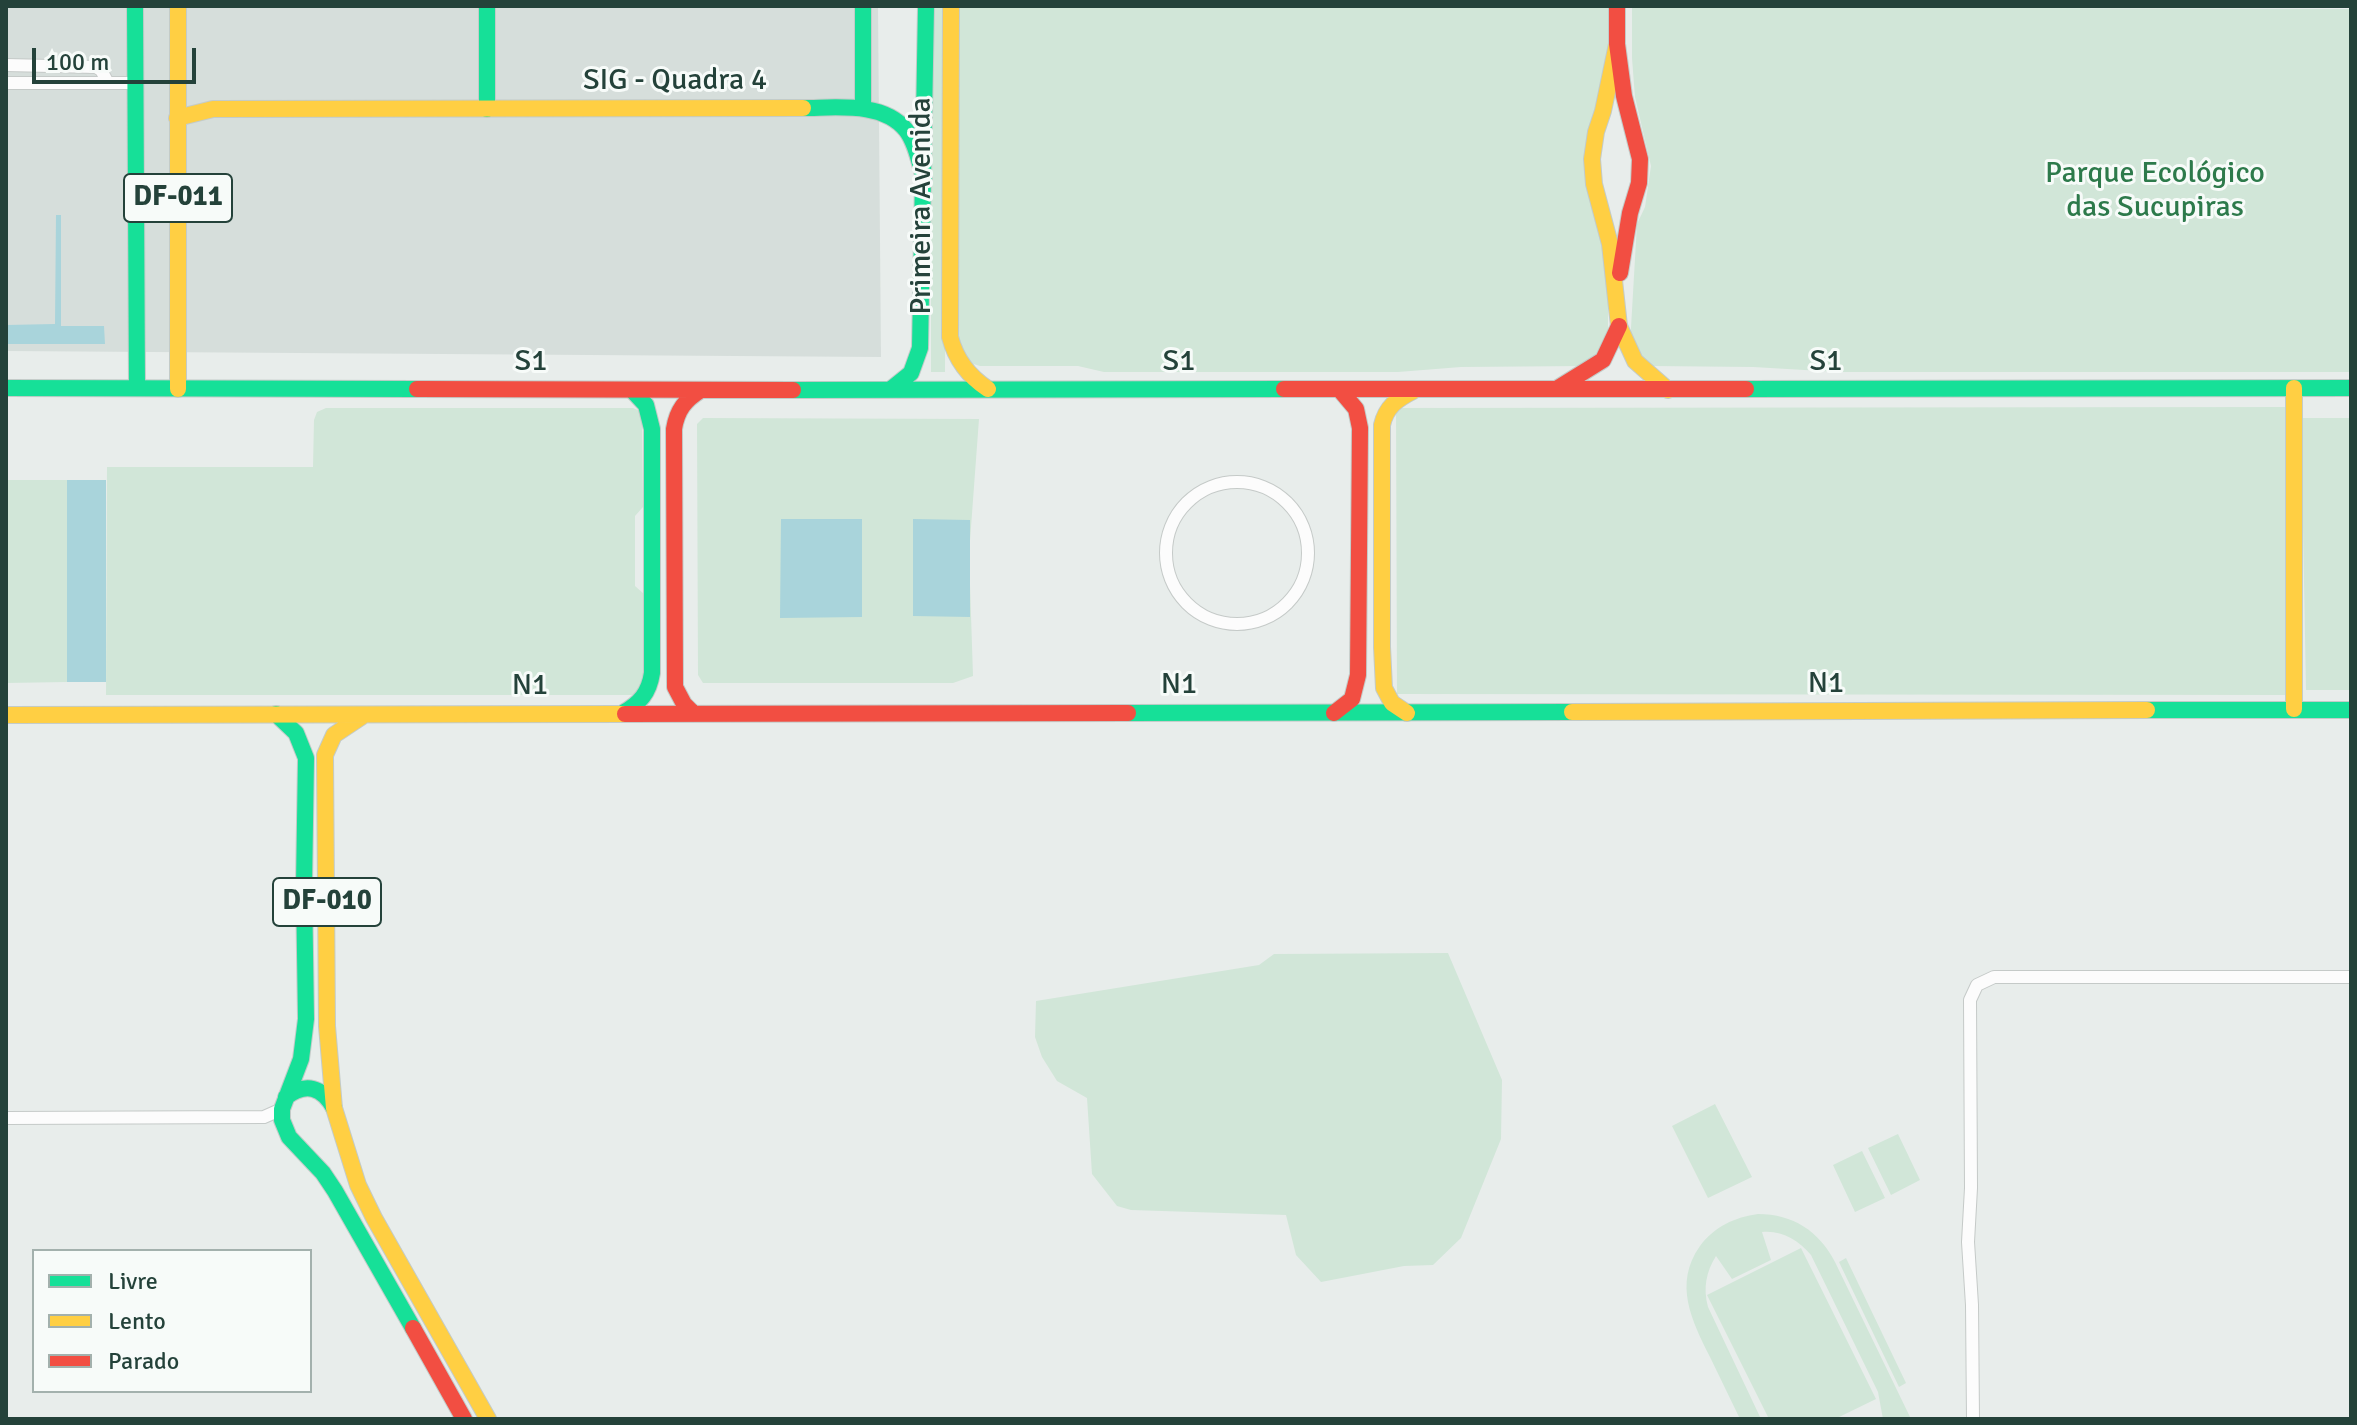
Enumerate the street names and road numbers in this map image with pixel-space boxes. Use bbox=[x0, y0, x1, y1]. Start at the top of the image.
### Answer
street label: SIG - Quadra 4 bbox=[583, 63, 767, 99]
street label: Primeira Avenida bbox=[904, 97, 940, 315]
road number: DF-011 bbox=[124, 174, 232, 222]
street label: S1 bbox=[515, 344, 547, 380]
street label: S1 bbox=[1163, 344, 1195, 380]
street label: S1 bbox=[1810, 344, 1842, 380]
street label: N1 bbox=[1808, 666, 1844, 702]
street label: N1 bbox=[1161, 667, 1197, 703]
street label: N1 bbox=[512, 668, 548, 704]
road number: DF-010 bbox=[273, 878, 381, 926]

